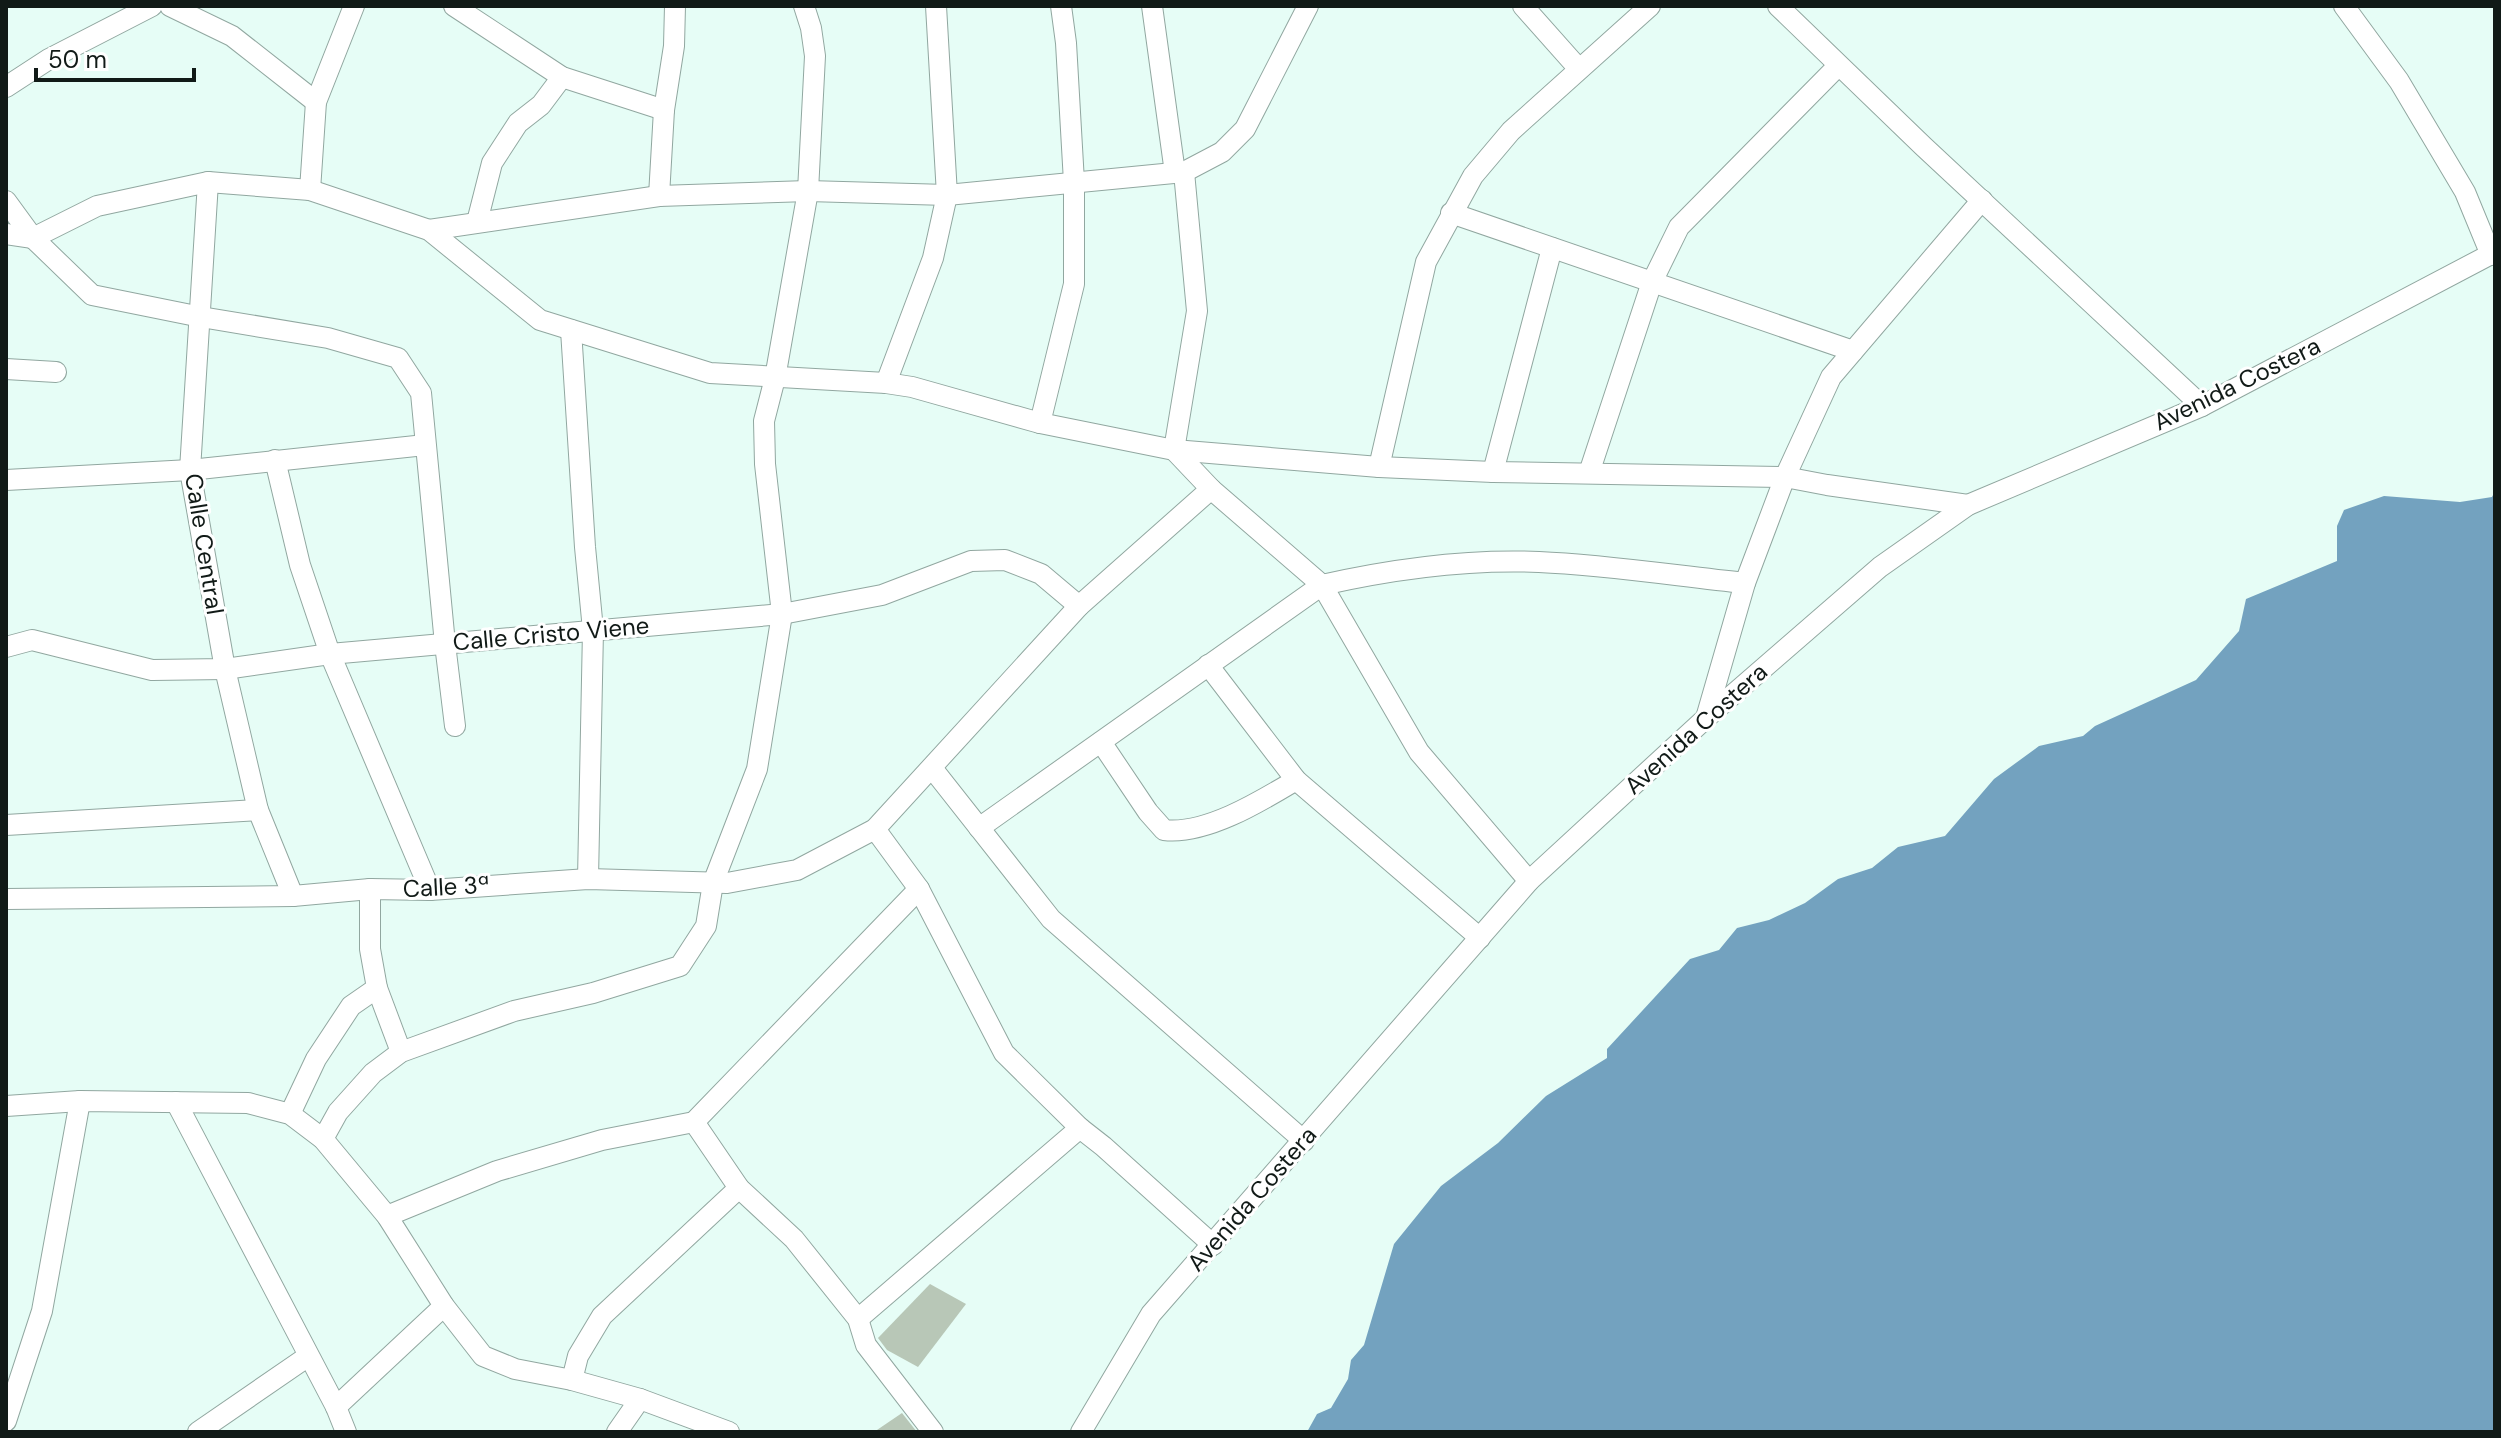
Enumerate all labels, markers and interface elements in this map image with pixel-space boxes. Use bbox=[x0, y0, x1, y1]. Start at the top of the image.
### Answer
scale bar bbox=[36, 32, 194, 82]
text: 50 m bbox=[48, 44, 107, 75]
street label: Avenida Costera bbox=[2148, 330, 2325, 437]
street label: Calle Central bbox=[178, 471, 231, 617]
street label: Calle Cristo Viene bbox=[452, 609, 650, 658]
street label: Avenida Costera bbox=[1618, 656, 1774, 801]
street label: Calle 3ª bbox=[402, 869, 490, 904]
street label: Avenida Costera bbox=[1180, 1120, 1323, 1278]

